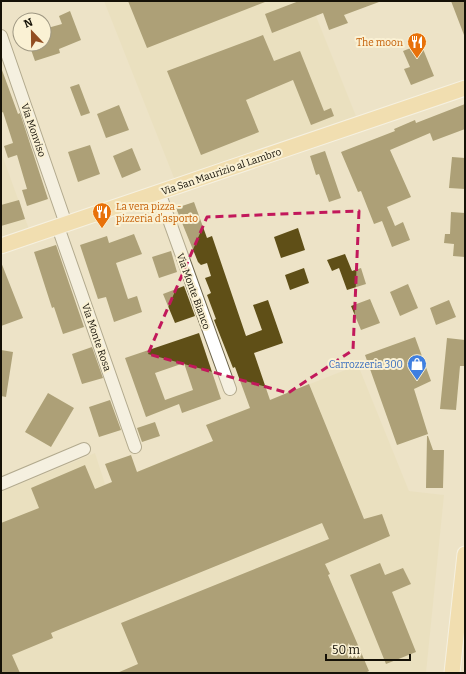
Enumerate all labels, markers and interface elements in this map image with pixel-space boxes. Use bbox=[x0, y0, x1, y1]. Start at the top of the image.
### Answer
north arrow bbox=[12, 12, 52, 52]
text: N bbox=[22, 15, 35, 31]
restaurant icon: The moon bbox=[406, 31, 428, 59]
place label: The moon bbox=[356, 37, 404, 49]
street label: Via Monviso bbox=[18, 102, 48, 159]
street label: Via San Maurizio al Lambro bbox=[160, 146, 283, 198]
restaurant icon: La vera pizza - pizzeria d'asporto bbox=[91, 201, 113, 229]
place label: La vera pizza - pizzeria d'asporto bbox=[116, 201, 198, 225]
street label: Via Monte Bianco bbox=[174, 252, 212, 331]
street label: Via Monte Rosa bbox=[79, 302, 113, 373]
shop icon: Carrozzeria 300 bbox=[406, 353, 428, 381]
place label: Carrozzeria 300 bbox=[329, 359, 403, 371]
scale bar bbox=[326, 636, 410, 662]
text: 50 m bbox=[332, 643, 361, 657]

